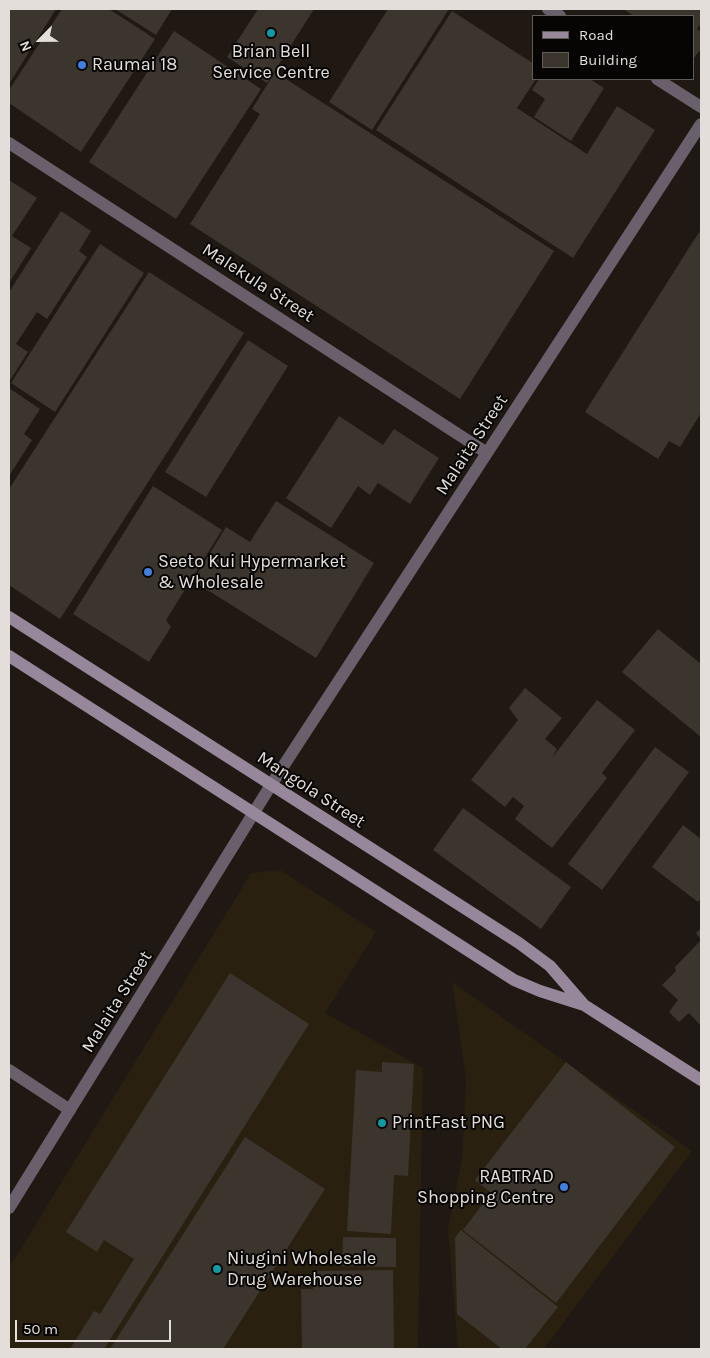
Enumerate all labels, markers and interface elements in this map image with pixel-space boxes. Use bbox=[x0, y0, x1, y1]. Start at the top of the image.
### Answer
north arrow bbox=[15, 15, 65, 65]
legend bbox=[532, 15, 695, 80]
text: Road bbox=[579, 26, 614, 44]
marker: Brian Bell Service Centre bbox=[265, 27, 277, 39]
text: N bbox=[16, 38, 36, 54]
place label: Brian Bell Service Centre bbox=[212, 41, 330, 84]
text: Building bbox=[579, 51, 637, 69]
place label: Raumai 18 bbox=[92, 54, 177, 76]
marker: Raumai 18 bbox=[76, 59, 88, 71]
street label: Malekula Street bbox=[198, 239, 318, 327]
street label: Malaita Street bbox=[431, 391, 513, 499]
place label: Seeto Kui Hypermarket & Wholesale bbox=[158, 551, 346, 594]
marker: Seeto Kui Hypermarket & Wholesale bbox=[142, 566, 154, 578]
street label: Mangola Street bbox=[253, 747, 369, 833]
street label: Malaita Street bbox=[77, 947, 157, 1057]
place label: PrintFast PNG bbox=[392, 1112, 505, 1134]
marker: PrintFast PNG bbox=[376, 1117, 388, 1129]
place label: RABTRAD Shopping Centre bbox=[417, 1166, 554, 1208]
marker: RABTRAD Shopping Centre bbox=[558, 1181, 570, 1193]
place label: Niugini Wholesale Drug Warehouse bbox=[227, 1248, 376, 1290]
marker: Niugini Wholesale Drug Warehouse bbox=[211, 1263, 223, 1275]
scale bar bbox=[18, 1310, 174, 1342]
text: 50 m bbox=[23, 1320, 58, 1338]

